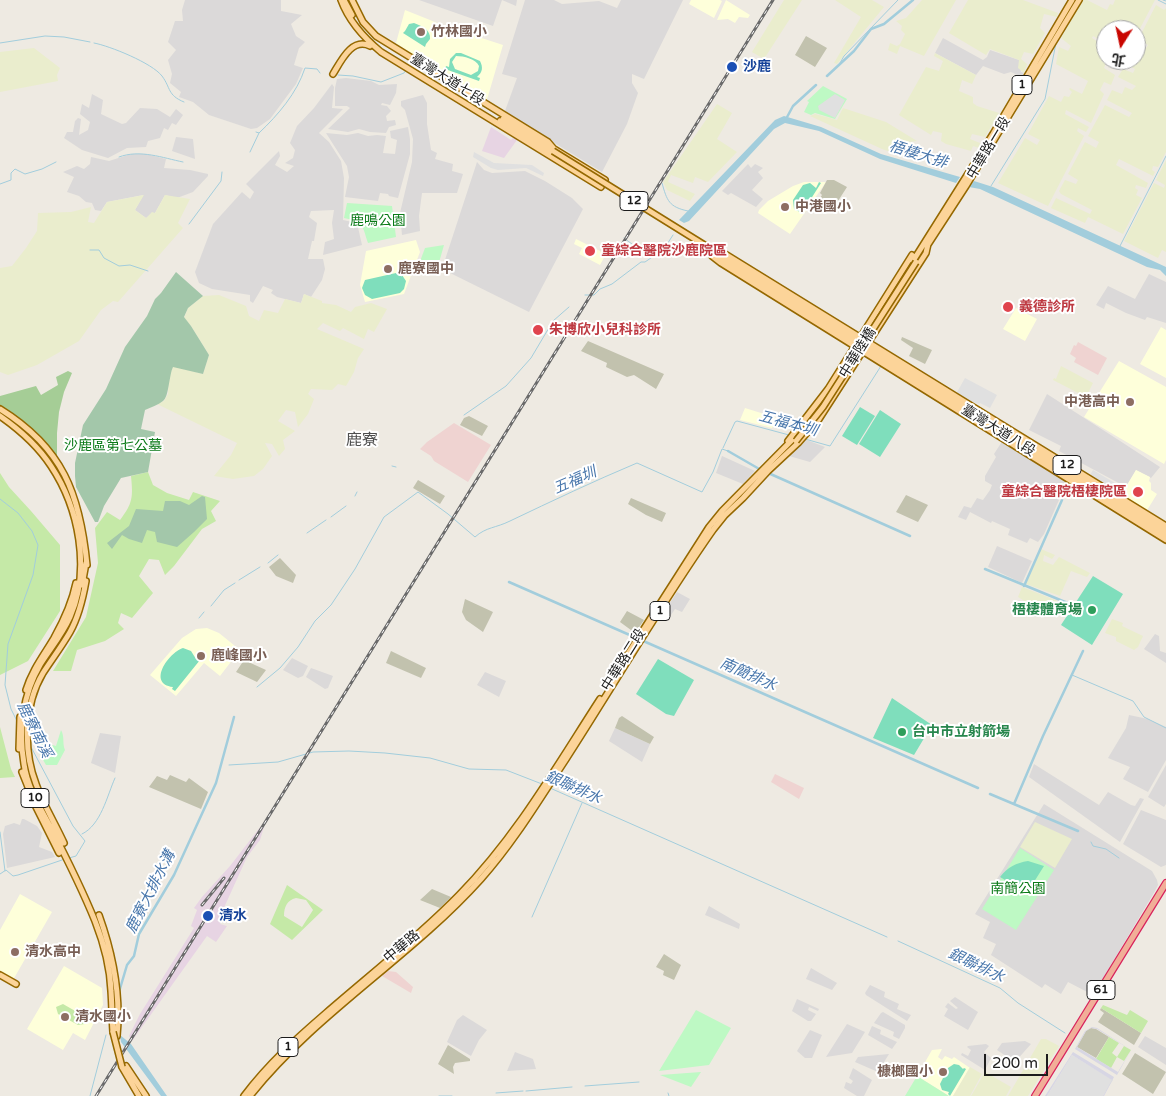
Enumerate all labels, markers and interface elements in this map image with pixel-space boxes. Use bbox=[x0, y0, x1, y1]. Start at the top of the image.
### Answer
north arrow bbox=[1096, 20, 1146, 70]
place label: 竹林國小 bbox=[431, 24, 487, 40]
marker: 竹林國小 bbox=[415, 26, 427, 38]
text: 北 bbox=[1110, 50, 1127, 69]
street label: 臺灣大道七段 bbox=[407, 51, 487, 109]
place label: 沙鹿 bbox=[743, 59, 771, 75]
marker: 沙鹿 bbox=[725, 60, 739, 74]
road number: 1 bbox=[1012, 76, 1032, 94]
street label: 中華路一段 bbox=[964, 114, 1014, 182]
water label: 梧棲大排 bbox=[887, 138, 949, 172]
road number: 12 bbox=[620, 192, 648, 210]
place label: 中港國小 bbox=[795, 199, 851, 215]
marker: 中港國小 bbox=[779, 201, 791, 213]
park label: 鹿鳴公園 bbox=[350, 213, 406, 229]
place label: 童綜合醫院沙鹿院區 bbox=[601, 243, 727, 259]
marker: 童綜合醫院沙鹿院區 bbox=[583, 244, 597, 258]
place label: 鹿寮國中 bbox=[398, 261, 454, 277]
marker: 鹿寮國中 bbox=[382, 263, 394, 275]
place label: 義德診所 bbox=[1019, 299, 1075, 315]
marker: 義德診所 bbox=[1001, 300, 1015, 314]
place label: 朱博欣小兒科診所 bbox=[549, 322, 661, 338]
marker: 朱博欣小兒科診所 bbox=[531, 323, 545, 337]
street label: 中華陸橋 bbox=[836, 325, 880, 381]
place label: 中港高中 bbox=[1064, 394, 1120, 410]
marker: 中港高中 bbox=[1124, 396, 1136, 408]
street label: 臺灣大道八段 bbox=[958, 402, 1038, 460]
water label: 五福本圳 bbox=[757, 408, 819, 440]
district label: 鹿寮 bbox=[346, 431, 378, 451]
park label: 沙鹿區第七公墓 bbox=[64, 438, 162, 454]
road number: 12 bbox=[1053, 456, 1081, 474]
water label: 五福圳 bbox=[551, 464, 599, 498]
place label: 童綜合醫院梧棲院區 bbox=[1001, 484, 1127, 500]
marker: 童綜合醫院梧棲院區 bbox=[1131, 485, 1145, 499]
road number: 1 bbox=[650, 602, 670, 620]
place label: 梧棲體育場 bbox=[1012, 602, 1082, 618]
marker: 梧棲體育場 bbox=[1086, 604, 1098, 616]
street label: 中華路二段 bbox=[598, 626, 650, 694]
place label: 鹿峰國小 bbox=[211, 648, 267, 664]
marker: 鹿峰國小 bbox=[195, 650, 207, 662]
water label: 南簡排水 bbox=[717, 655, 779, 695]
water label: 鹿寮南溪 bbox=[13, 699, 55, 761]
place label: 台中市立射箭場 bbox=[912, 724, 1010, 740]
marker: 台中市立射箭場 bbox=[896, 726, 908, 738]
water label: 銀聯排水 bbox=[542, 768, 604, 808]
road number: 10 bbox=[21, 788, 49, 808]
water label: 鹿寮大排水溝 bbox=[123, 848, 179, 936]
park label: 南簡公園 bbox=[990, 881, 1046, 897]
place label: 清水 bbox=[219, 908, 247, 924]
marker: 清水 bbox=[201, 909, 215, 923]
street label: 中華路 bbox=[381, 927, 423, 967]
place label: 清水高中 bbox=[25, 944, 81, 960]
water label: 銀聯排水 bbox=[945, 945, 1007, 987]
marker: 清水高中 bbox=[9, 946, 21, 958]
road number: 61 bbox=[1087, 980, 1115, 1000]
place label: 清水國小 bbox=[75, 1009, 131, 1025]
marker: 清水國小 bbox=[59, 1011, 71, 1023]
road number: 1 bbox=[278, 1038, 298, 1056]
scale bar bbox=[986, 1044, 1050, 1076]
text: 200 m bbox=[992, 1054, 1038, 1072]
place label: 槺榔國小 bbox=[877, 1064, 933, 1080]
marker: 槺榔國小 bbox=[937, 1066, 949, 1078]

